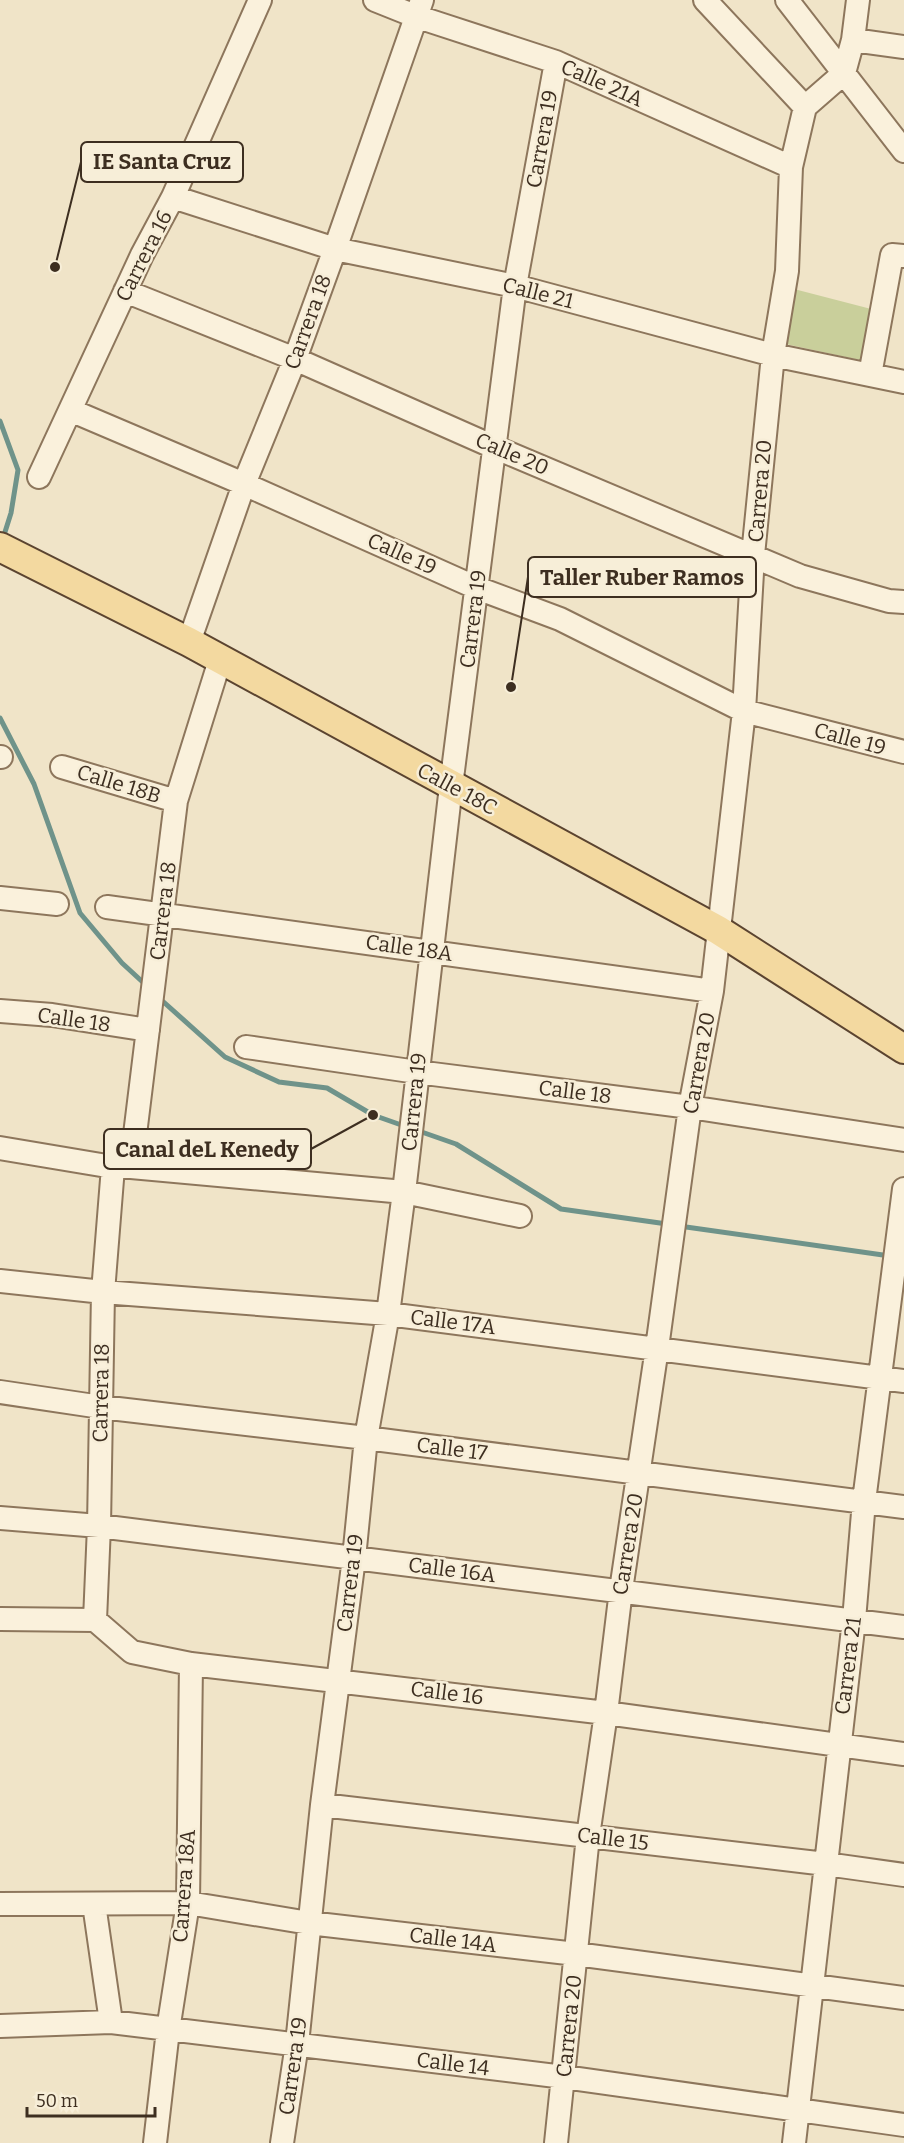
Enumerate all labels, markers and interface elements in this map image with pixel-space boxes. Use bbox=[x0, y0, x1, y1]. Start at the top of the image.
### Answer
street label: Calle 21A bbox=[557, 53, 647, 113]
street label: Carrera 19 bbox=[521, 88, 563, 190]
callout: IE Santa Cruz bbox=[81, 142, 243, 182]
text: IE Santa Cruz bbox=[93, 148, 231, 175]
street label: Carrera 16 bbox=[110, 206, 178, 306]
street label: Carrera 18 bbox=[279, 271, 337, 373]
street label: Calle 21 bbox=[500, 272, 577, 314]
street label: Calle 20 bbox=[471, 427, 553, 481]
street label: Carrera 20 bbox=[743, 439, 777, 543]
street label: Calle 19 bbox=[363, 527, 441, 581]
callout: Taller Ruber Ramos bbox=[528, 557, 756, 597]
text: Taller Ruber Ramos bbox=[540, 564, 744, 591]
street label: Carrera 19 bbox=[454, 568, 492, 670]
street label: Calle 19 bbox=[811, 717, 889, 761]
street label: Calle 18C bbox=[413, 757, 501, 821]
street label: Calle 18B bbox=[74, 759, 164, 809]
street label: Carrera 18 bbox=[144, 860, 182, 962]
street label: Calle 18A bbox=[364, 929, 454, 967]
street label: Calle 18 bbox=[36, 1002, 112, 1038]
street label: Carrera 20 bbox=[677, 1010, 721, 1116]
street label: Carrera 19 bbox=[396, 1051, 432, 1153]
street label: Calle 18 bbox=[537, 1075, 613, 1109]
callout: Canal deL Kenedy bbox=[104, 1129, 311, 1169]
text: Canal deL Kenedy bbox=[115, 1136, 299, 1163]
street label: Calle 17A bbox=[409, 1304, 497, 1340]
street label: Carrera 18 bbox=[87, 1343, 115, 1443]
street label: Calle 17 bbox=[415, 1432, 489, 1466]
street label: Carrera 20 bbox=[607, 1491, 649, 1597]
street label: Carrera 19 bbox=[331, 1532, 369, 1634]
street label: Calle 16A bbox=[407, 1552, 497, 1588]
street label: Carrera 21 bbox=[829, 1615, 867, 1716]
street label: Calle 16 bbox=[409, 1676, 485, 1710]
street label: Calle 15 bbox=[576, 1822, 650, 1856]
street label: Carrera 18A bbox=[167, 1828, 201, 1943]
street label: Calle 14A bbox=[408, 1922, 498, 1958]
street label: Carrera 20 bbox=[551, 1973, 587, 2079]
street label: Carrera 19 bbox=[273, 2015, 313, 2117]
street label: Calle 14 bbox=[415, 2047, 491, 2081]
scale bar bbox=[27, 2080, 154, 2118]
text: 50 m bbox=[36, 2090, 78, 2112]

